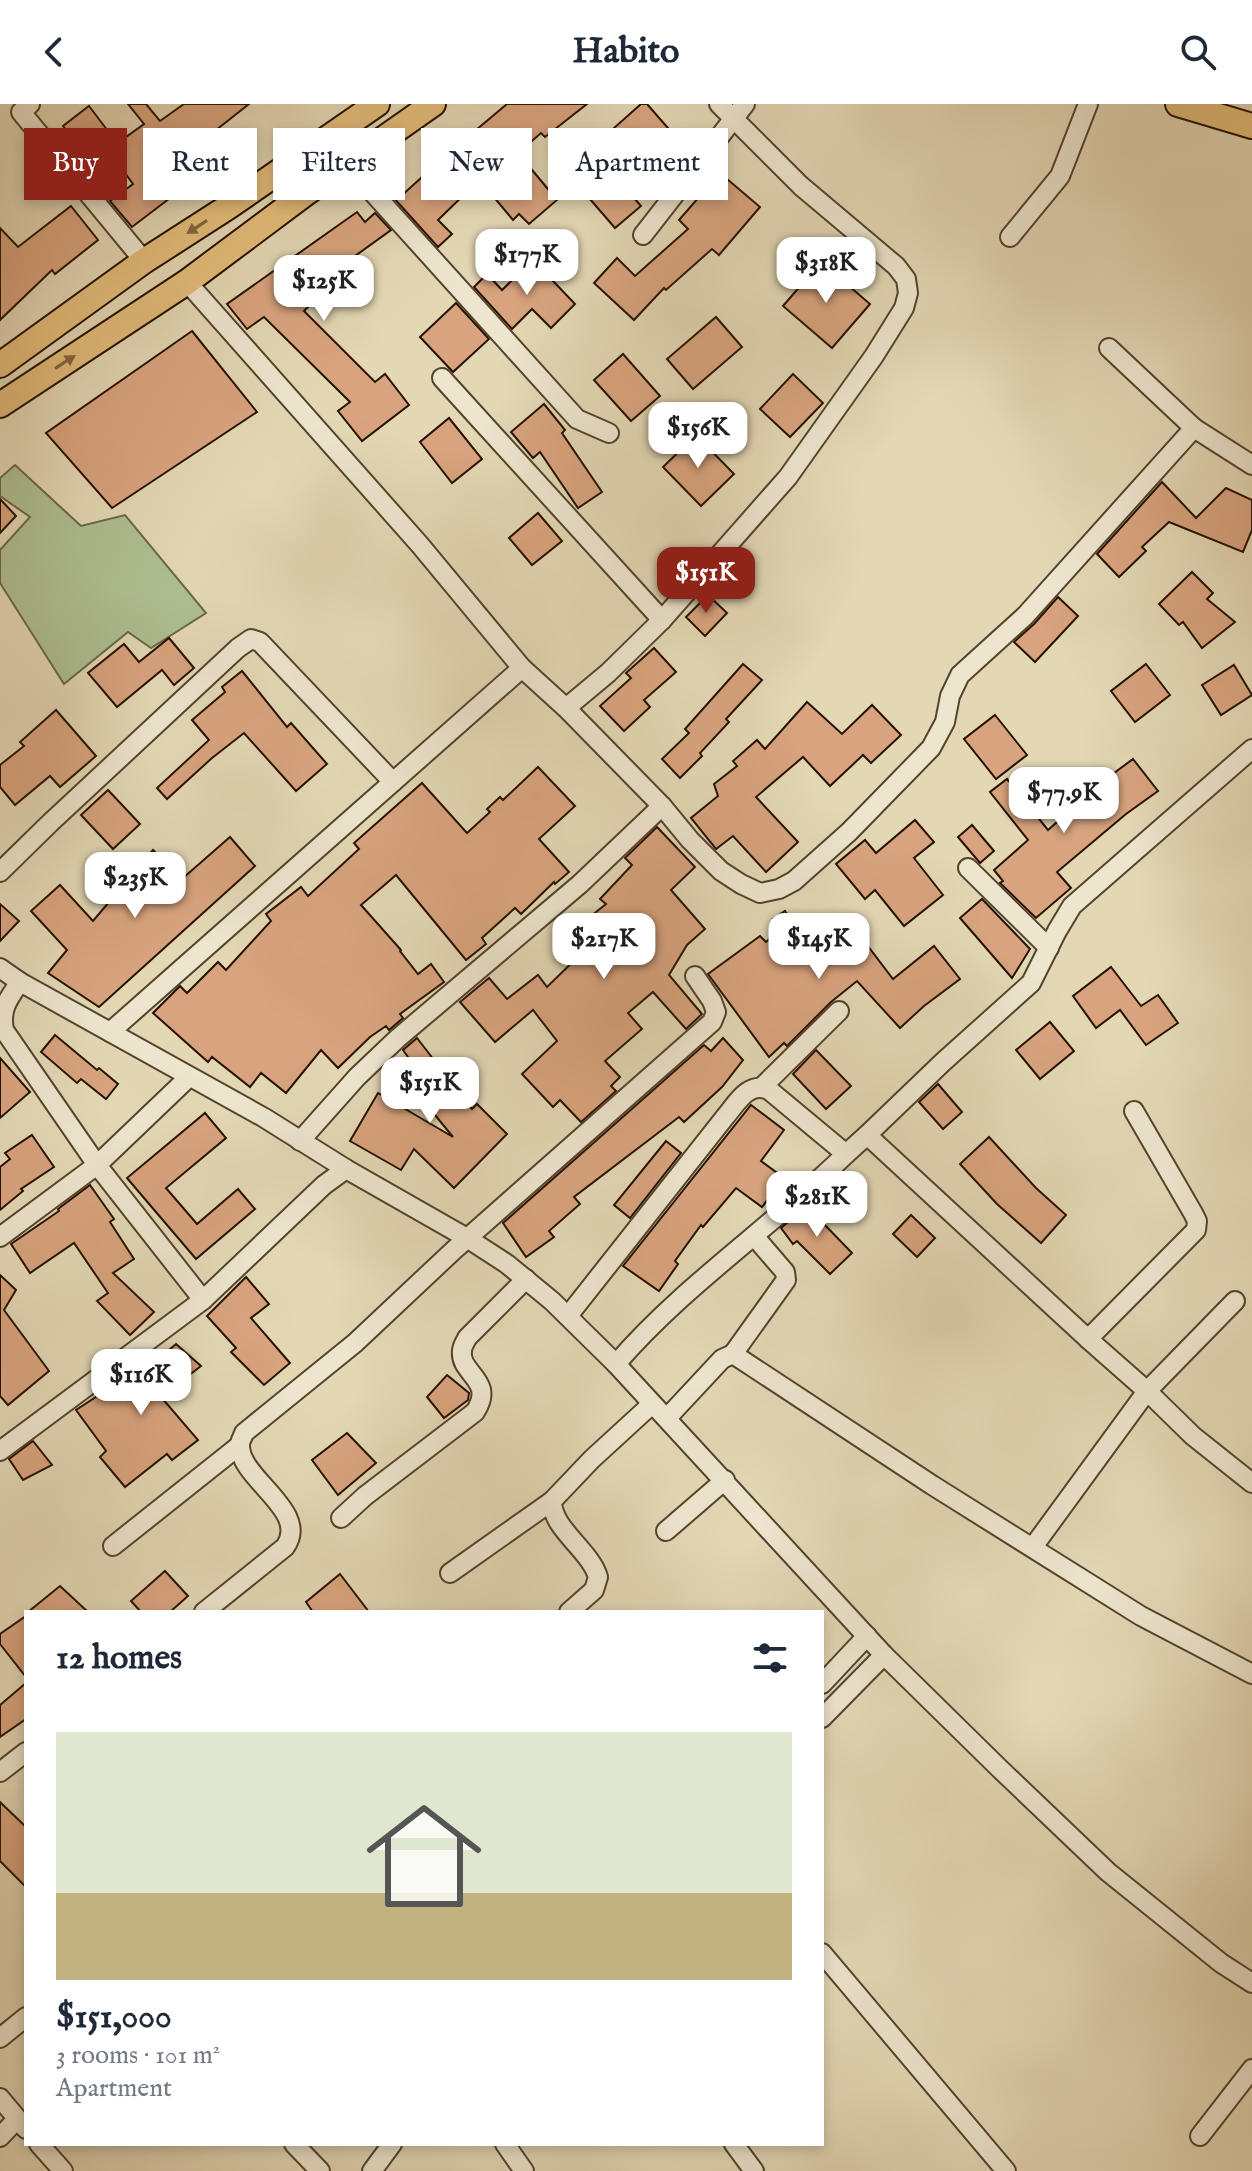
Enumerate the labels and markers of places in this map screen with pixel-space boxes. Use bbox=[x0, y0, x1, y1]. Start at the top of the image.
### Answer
pin: $177K bbox=[471, 229, 583, 297]
pin: $318K bbox=[770, 237, 882, 305]
pin: $125K bbox=[268, 255, 380, 323]
pin: $156K bbox=[642, 402, 754, 470]
pin: $151K bbox=[650, 547, 762, 615]
pin: $77.9K bbox=[999, 767, 1129, 835]
pin: $235K bbox=[79, 852, 191, 920]
pin: $217K bbox=[548, 913, 660, 981]
pin: $145K bbox=[763, 913, 875, 981]
pin: $151K bbox=[374, 1057, 486, 1125]
pin: $281K bbox=[761, 1171, 873, 1239]
pin: $116K bbox=[85, 1349, 197, 1417]

